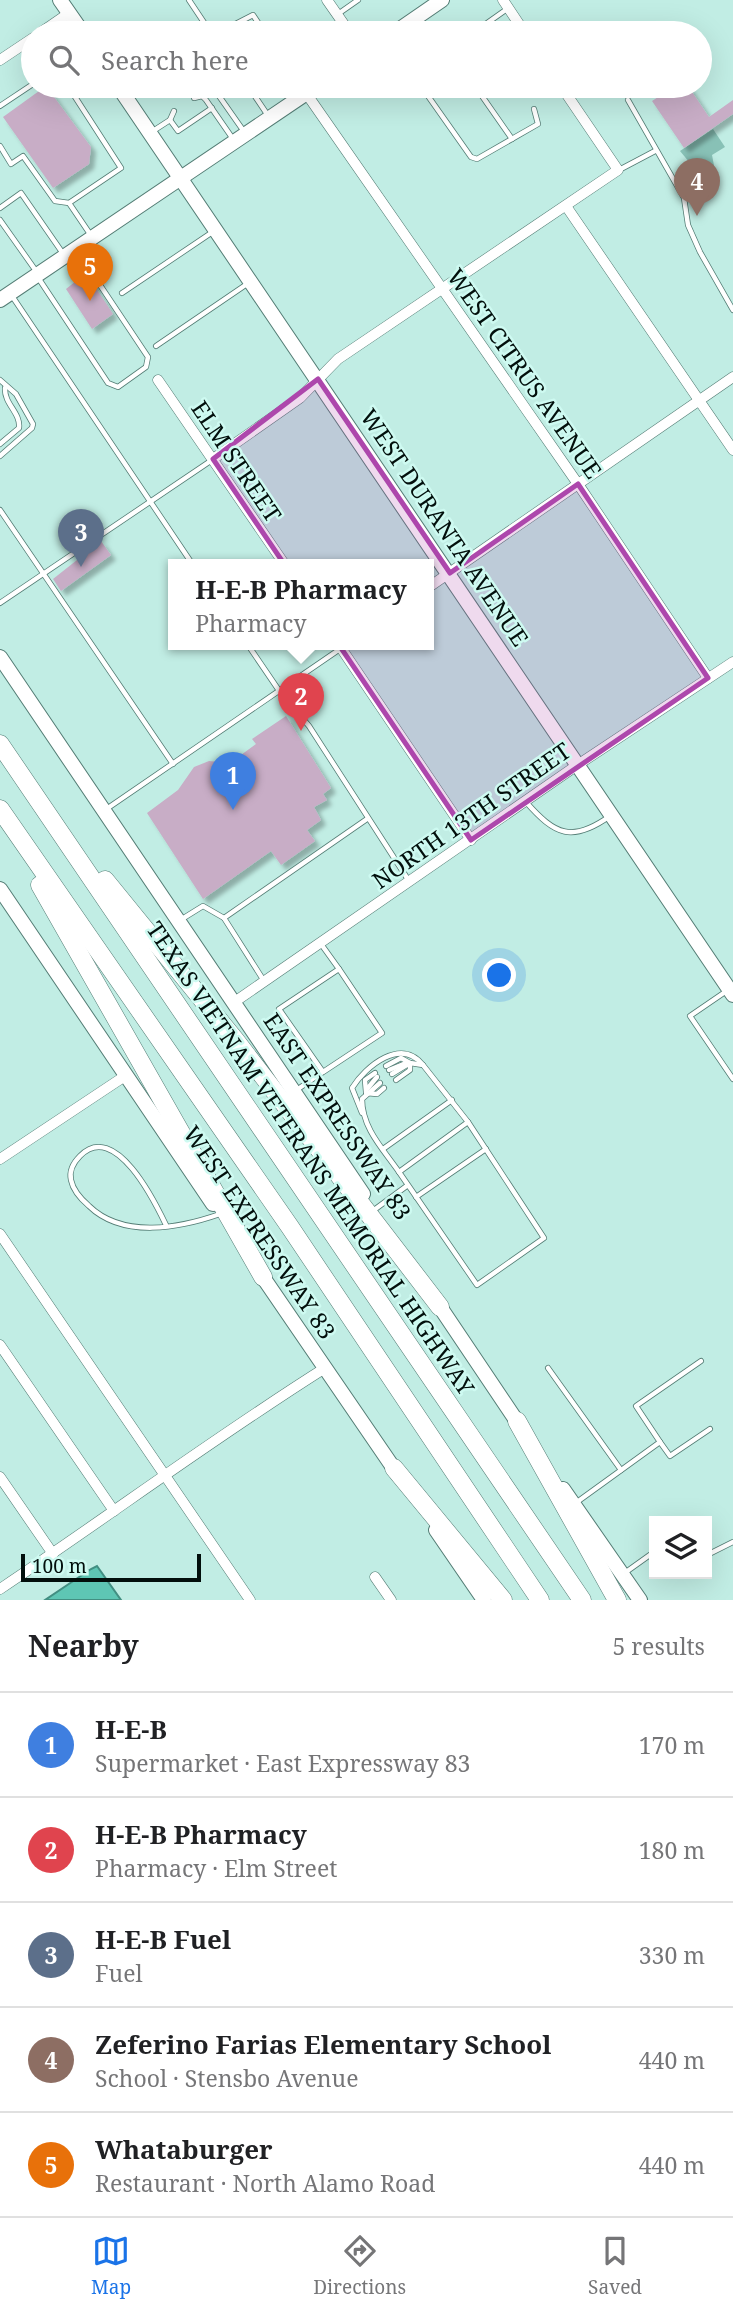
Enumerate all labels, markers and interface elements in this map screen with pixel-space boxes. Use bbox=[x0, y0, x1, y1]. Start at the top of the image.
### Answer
search box bbox=[21, 21, 712, 98]
icon: search bbox=[45, 41, 83, 79]
text: Search here bbox=[101, 42, 249, 78]
pin: 4 bbox=[674, 158, 720, 216]
pin: 5 bbox=[67, 243, 113, 301]
street label: WEST CITRUS AVENUE bbox=[440, 262, 610, 484]
street label: ELM STREET bbox=[185, 394, 289, 528]
street label: WEST DURANTA AVENUE bbox=[353, 402, 537, 652]
pin: 3 bbox=[58, 509, 104, 567]
popup bbox=[168, 559, 434, 650]
text: H-E-B Pharmacy bbox=[195, 571, 407, 607]
text: Pharmacy bbox=[195, 607, 306, 639]
pin: 2 bbox=[278, 673, 324, 731]
street label: NORTH 13TH STREET bbox=[365, 734, 577, 896]
pin: 1 bbox=[210, 752, 256, 810]
street label: TEXAS VIETNAM VETERANS MEMORIAL HIGHWAY bbox=[140, 915, 483, 1402]
your location bbox=[482, 958, 516, 992]
street label: EAST EXPRESSWAY 83 bbox=[257, 1006, 419, 1226]
street label: WEST EXPRESSWAY 83 bbox=[177, 1119, 343, 1345]
map controls bbox=[649, 1516, 712, 1579]
button: layers bbox=[649, 1516, 712, 1579]
scale bar bbox=[21, 1551, 201, 1583]
text: 100 m bbox=[32, 1553, 87, 1579]
text: Nearby bbox=[28, 1625, 139, 1666]
text: 5 results bbox=[612, 1630, 705, 1662]
text: H-E-B bbox=[95, 1711, 167, 1747]
text: 1 bbox=[45, 1729, 58, 1761]
text: 170 m bbox=[639, 1729, 705, 1761]
text: Supermarket · East Expressway 83 bbox=[95, 1747, 470, 1779]
text: H-E-B Pharmacy bbox=[95, 1816, 307, 1852]
text: 2 bbox=[45, 1834, 58, 1866]
text: 180 m bbox=[639, 1834, 705, 1866]
text: Pharmacy · Elm Street bbox=[95, 1852, 337, 1884]
text: H-E-B Fuel bbox=[95, 1921, 231, 1957]
text: 3 bbox=[45, 1939, 58, 1971]
text: 330 m bbox=[639, 1939, 705, 1971]
text: Fuel bbox=[95, 1957, 143, 1989]
text: Zeferino Farias Elementary School bbox=[95, 2026, 551, 2062]
text: 4 bbox=[45, 2044, 58, 2076]
text: 440 m bbox=[639, 2044, 705, 2076]
text: School · Stensbo Avenue bbox=[95, 2062, 359, 2094]
text: Whataburger bbox=[95, 2131, 273, 2167]
text: 5 bbox=[45, 2149, 58, 2181]
text: 440 m bbox=[639, 2149, 705, 2181]
text: Restaurant · North Alamo Road bbox=[95, 2167, 435, 2199]
tab: Map bbox=[91, 2232, 131, 2300]
tab: Directions bbox=[313, 2232, 406, 2300]
tab: Saved bbox=[588, 2232, 642, 2300]

